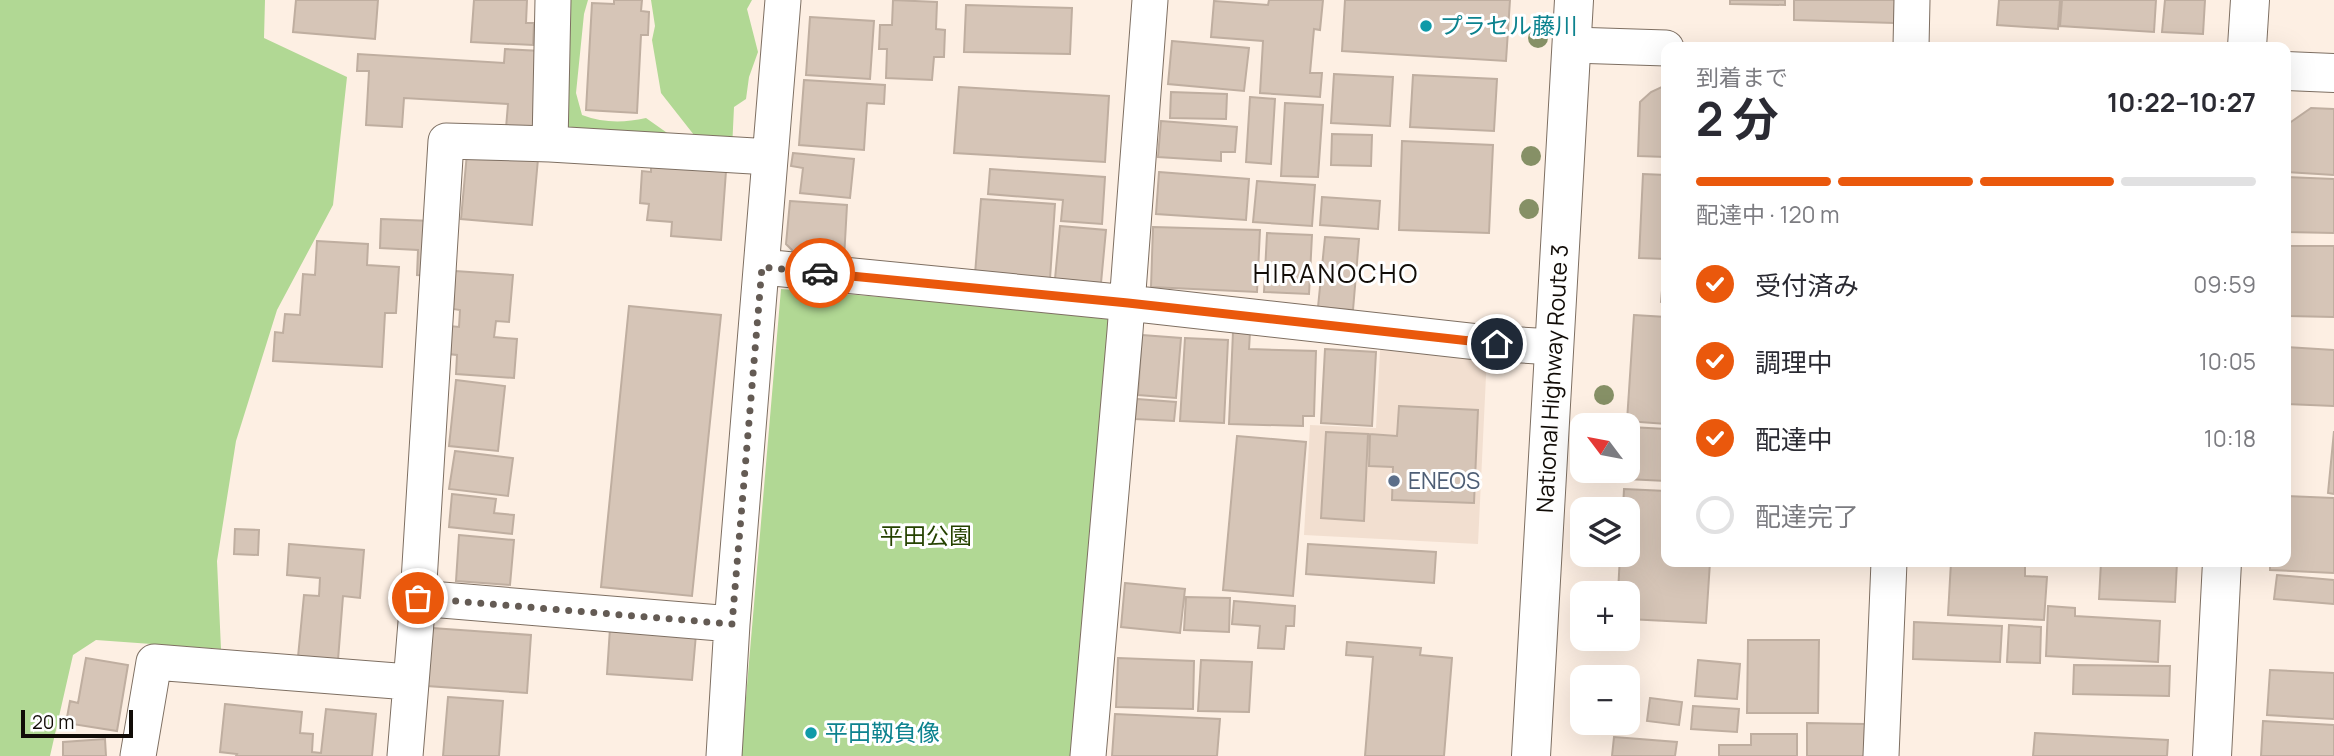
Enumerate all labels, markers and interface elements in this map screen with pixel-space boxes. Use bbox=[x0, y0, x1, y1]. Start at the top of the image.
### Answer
place label: プラセル藤川 bbox=[1440, 9, 1578, 41]
marker: プラセル藤川 bbox=[1418, 18, 1434, 34]
text: 到着まで bbox=[1696, 61, 1788, 93]
text: 10:22–10:27 bbox=[2107, 84, 2256, 120]
text: 2 分 bbox=[1696, 87, 1779, 150]
text: 配達中 · 120 m bbox=[1696, 198, 1840, 230]
courier bbox=[785, 238, 855, 308]
street label: National Highway Route 3 bbox=[1528, 243, 1575, 514]
icon: car bbox=[801, 254, 839, 292]
district label: HIRANOCHO bbox=[1253, 255, 1419, 291]
icon: check bbox=[1696, 265, 1734, 303]
text: 受付済み bbox=[1755, 267, 1859, 303]
text: 09:59 bbox=[2193, 268, 2256, 300]
pin bbox=[1467, 314, 1527, 374]
icon: home bbox=[1478, 325, 1516, 363]
icon: check bbox=[1696, 342, 1734, 380]
text: 調理中 bbox=[1755, 344, 1833, 380]
text: 10:05 bbox=[2199, 345, 2256, 377]
north arrow bbox=[1570, 413, 1640, 483]
map controls bbox=[1570, 413, 1640, 735]
icon: check bbox=[1696, 419, 1734, 457]
text: 配達中 bbox=[1755, 421, 1833, 457]
text: 10:18 bbox=[2204, 422, 2256, 454]
place label: ENEOS bbox=[1408, 464, 1480, 496]
marker: ENEOS bbox=[1386, 473, 1402, 489]
button: layers bbox=[1570, 497, 1640, 567]
text: 配達完了 bbox=[1755, 498, 1859, 534]
park label: 平田公園 bbox=[880, 519, 972, 551]
pin bbox=[388, 568, 448, 628]
icon: bag bbox=[399, 579, 437, 617]
button: + bbox=[1570, 581, 1640, 651]
button: − bbox=[1570, 665, 1640, 735]
scale bar bbox=[21, 707, 133, 739]
text: 20 m bbox=[32, 709, 74, 735]
place label: 平田靱負像 bbox=[825, 716, 940, 748]
marker: 平田靱負像 bbox=[803, 725, 819, 741]

